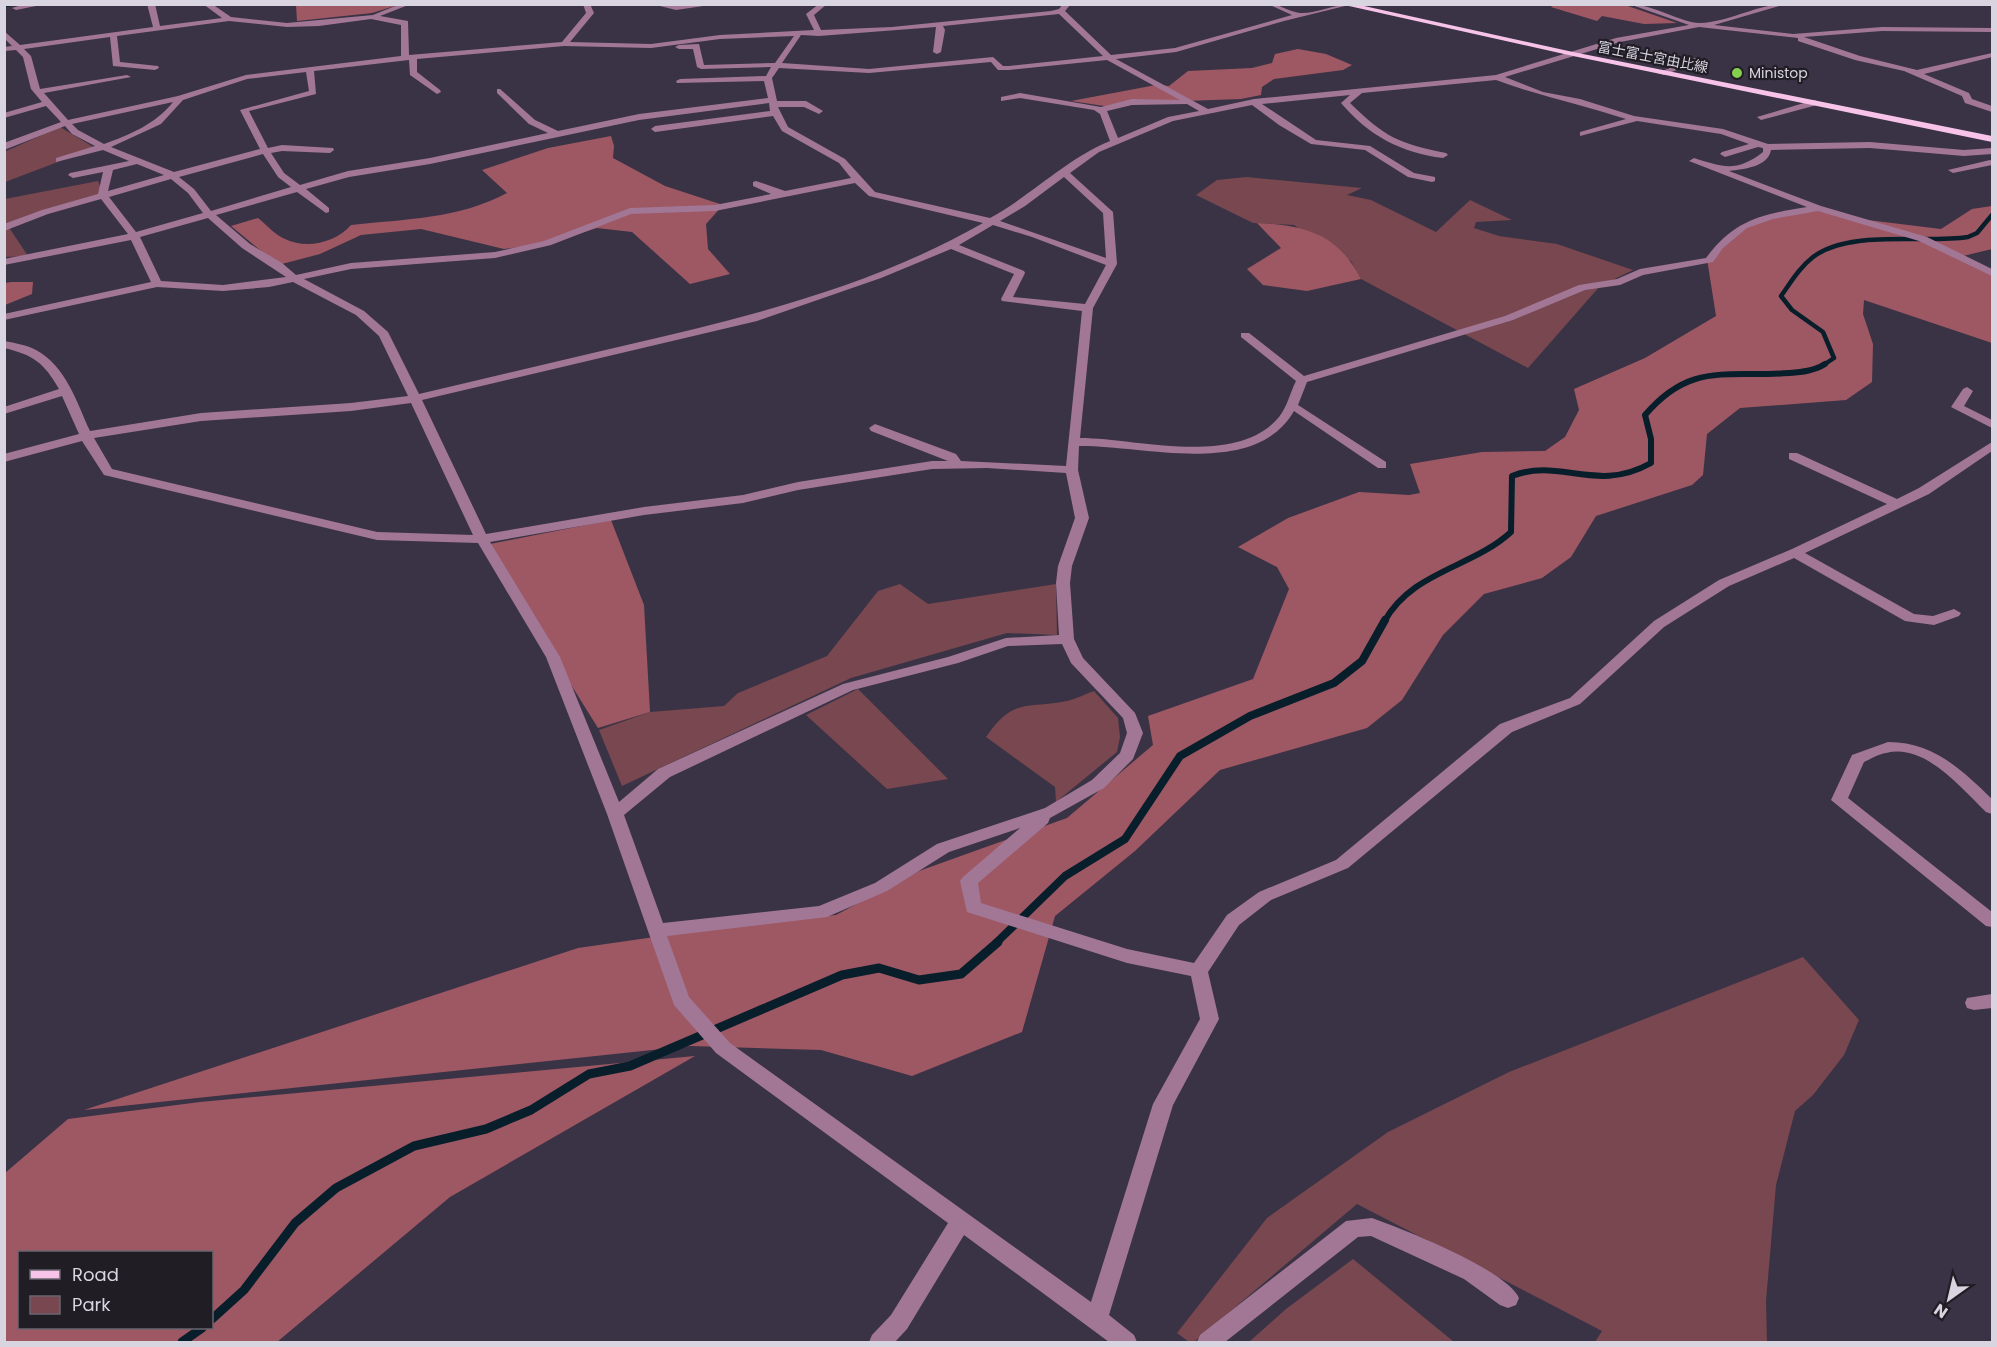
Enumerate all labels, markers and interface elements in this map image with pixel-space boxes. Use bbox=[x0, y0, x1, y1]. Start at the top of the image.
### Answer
street label: 富士富士宮由比線 bbox=[1596, 36, 1710, 78]
place label: Ministop bbox=[1749, 63, 1808, 83]
marker: Ministop bbox=[1730, 66, 1744, 80]
legend bbox=[18, 1251, 213, 1329]
text: Road bbox=[72, 1262, 119, 1287]
north arrow bbox=[1919, 1269, 1979, 1329]
text: Park bbox=[72, 1292, 111, 1317]
text: N bbox=[1929, 1298, 1952, 1324]

